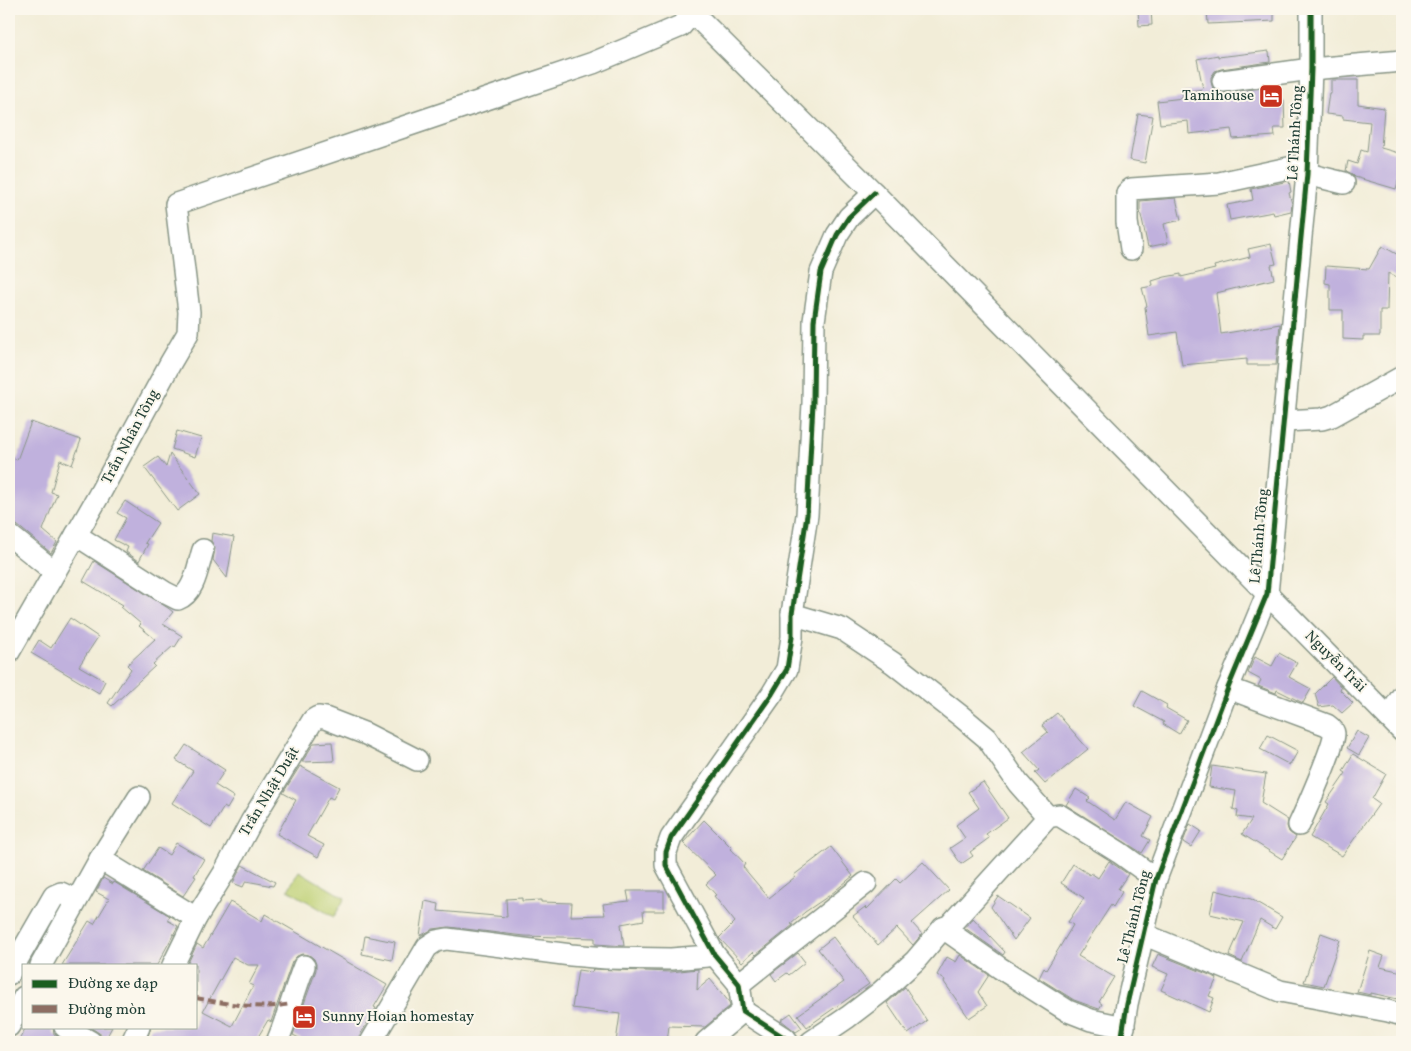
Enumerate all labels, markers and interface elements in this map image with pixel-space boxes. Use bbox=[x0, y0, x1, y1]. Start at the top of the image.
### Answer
hotel icon: Tamihouse bbox=[1258, 83, 1284, 109]
street label: Lê Thánh Tông bbox=[1283, 84, 1309, 181]
place label: Tamihouse bbox=[1182, 86, 1254, 107]
street label: Trần Nhân Tông bbox=[97, 385, 165, 488]
street label: Lê Thánh Tông bbox=[1245, 487, 1275, 585]
street label: Nguyễn Trãi bbox=[1299, 626, 1371, 698]
street label: Trần Nhật Duật bbox=[235, 743, 305, 841]
street label: Lê Thánh Tông bbox=[1113, 868, 1157, 966]
legend bbox=[22, 964, 198, 1028]
text: Đường xe đạp bbox=[68, 974, 158, 995]
text: Đường mòn bbox=[68, 1000, 146, 1021]
hotel icon: Sunny Hoian homestay bbox=[291, 1004, 317, 1030]
place label: Sunny Hoian homestay bbox=[322, 1007, 474, 1028]

